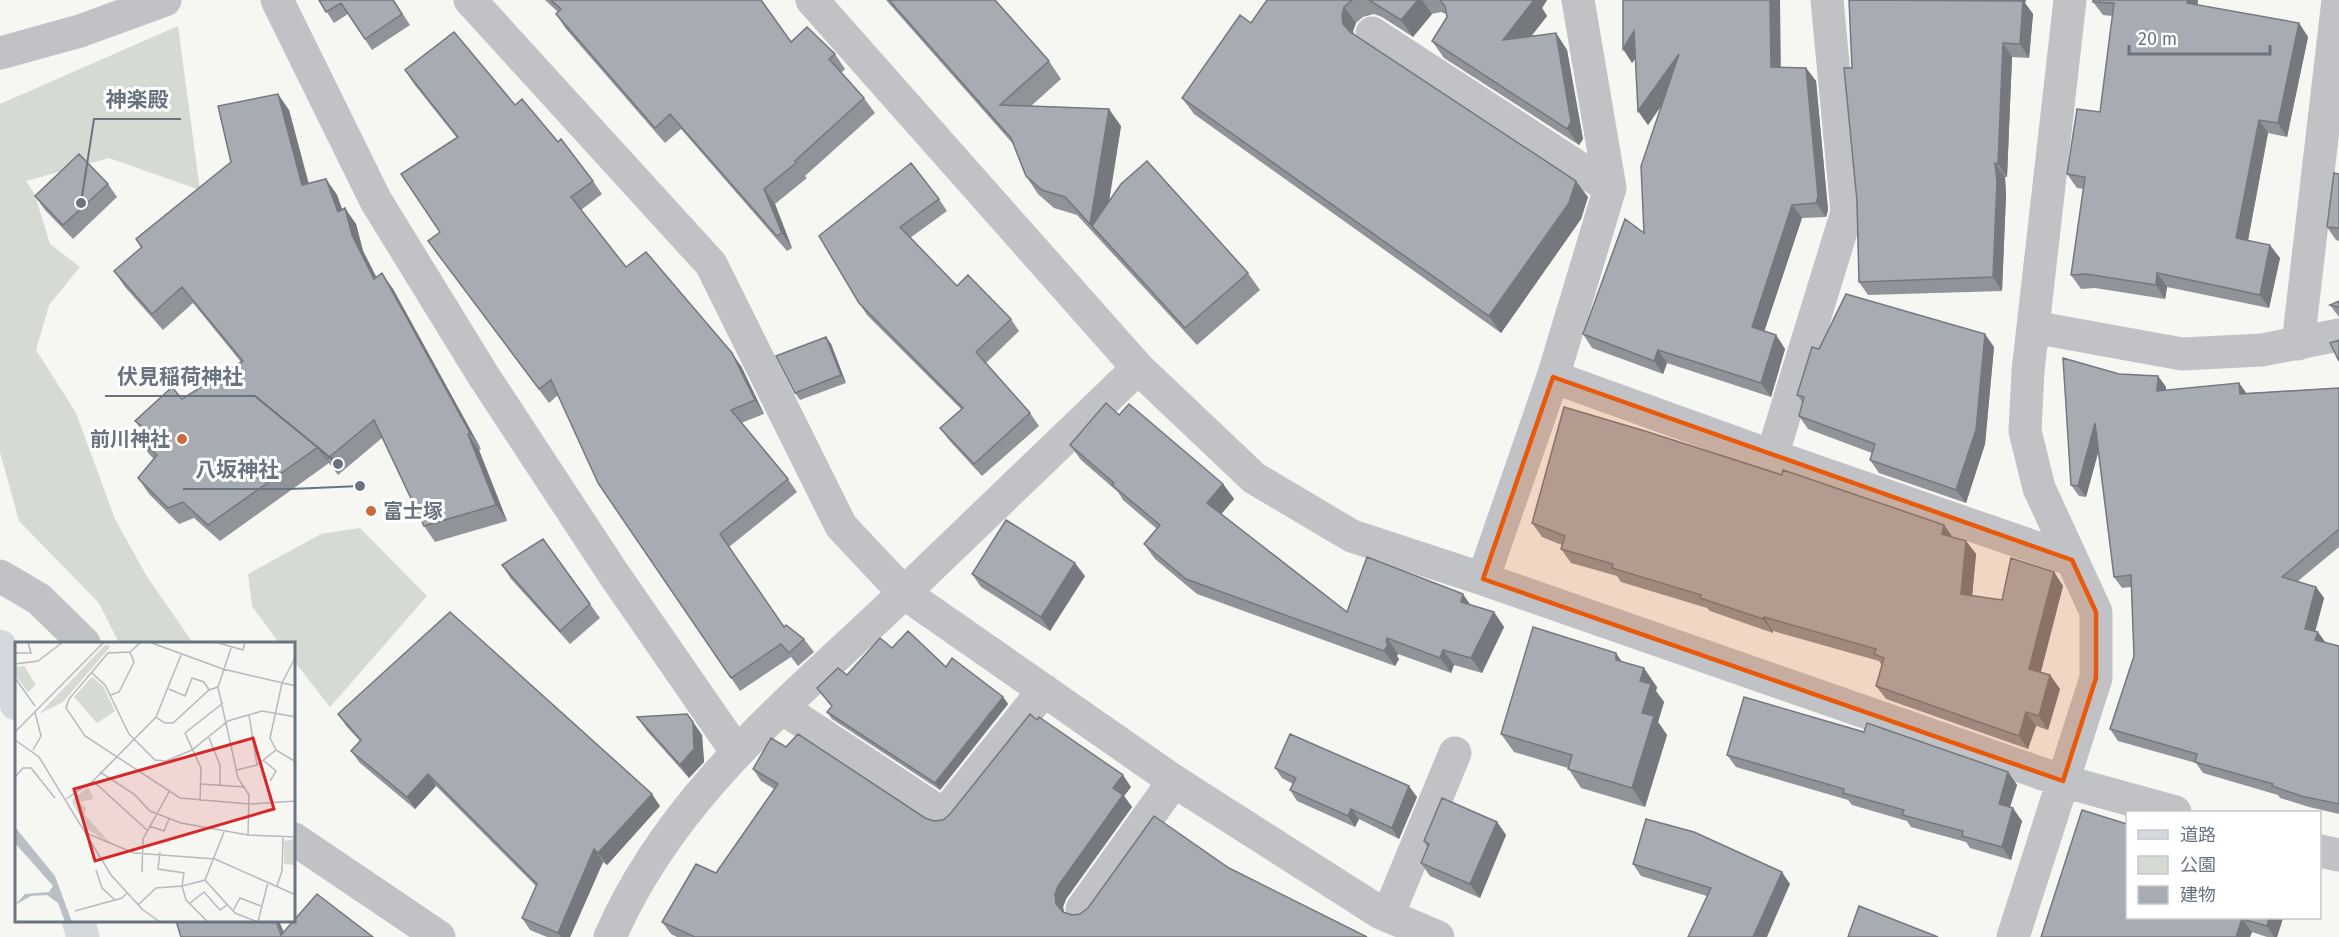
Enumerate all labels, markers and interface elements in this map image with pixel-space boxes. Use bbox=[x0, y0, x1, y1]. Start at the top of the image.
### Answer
scale bar bbox=[2129, 18, 2270, 56]
text: 20 m bbox=[2138, 28, 2177, 50]
callout: 神楽殿 bbox=[94, 80, 181, 119]
text: 神楽殿 bbox=[106, 87, 169, 113]
callout: 伏見稲荷神社 bbox=[105, 357, 255, 396]
text: 伏見稲荷神社 bbox=[117, 364, 243, 390]
place label: 前川神社 bbox=[90, 427, 170, 451]
marker: 前川神社 bbox=[175, 432, 189, 446]
callout: 八坂神社 bbox=[183, 450, 291, 489]
text: 八坂神社 bbox=[195, 457, 279, 483]
place label: 富士塚 bbox=[383, 499, 443, 523]
marker: 富士塚 bbox=[364, 504, 378, 518]
inset map bbox=[15, 642, 296, 922]
legend bbox=[2126, 811, 2321, 919]
text: 道路 bbox=[2180, 824, 2216, 846]
text: 公園 bbox=[2180, 854, 2216, 876]
text: 建物 bbox=[2180, 884, 2216, 906]

